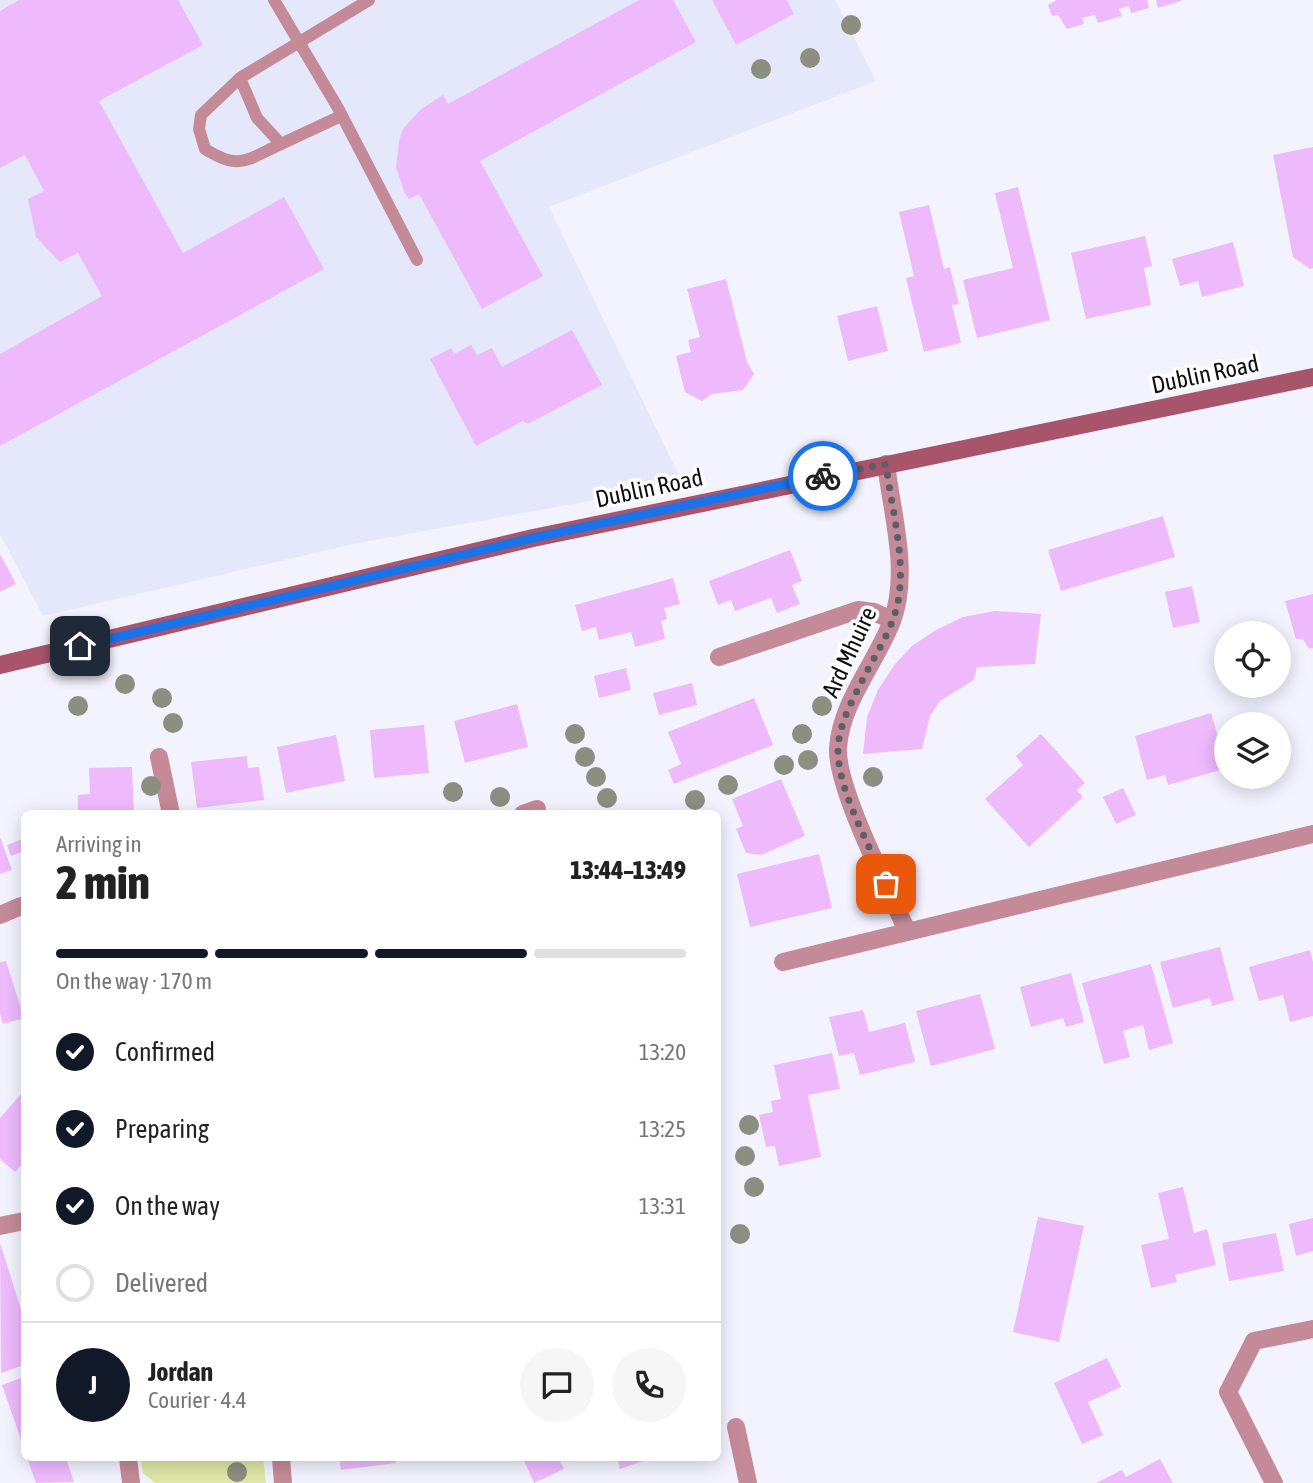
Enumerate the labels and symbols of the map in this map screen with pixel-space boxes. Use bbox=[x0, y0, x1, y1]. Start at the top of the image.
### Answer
street label: Dublin Road bbox=[1149, 349, 1261, 399]
courier bbox=[788, 441, 858, 511]
street label: Dublin Road bbox=[593, 463, 705, 513]
street label: Ard Mhuire bbox=[816, 603, 882, 701]
pin bbox=[50, 616, 110, 676]
pin bbox=[856, 854, 916, 914]

